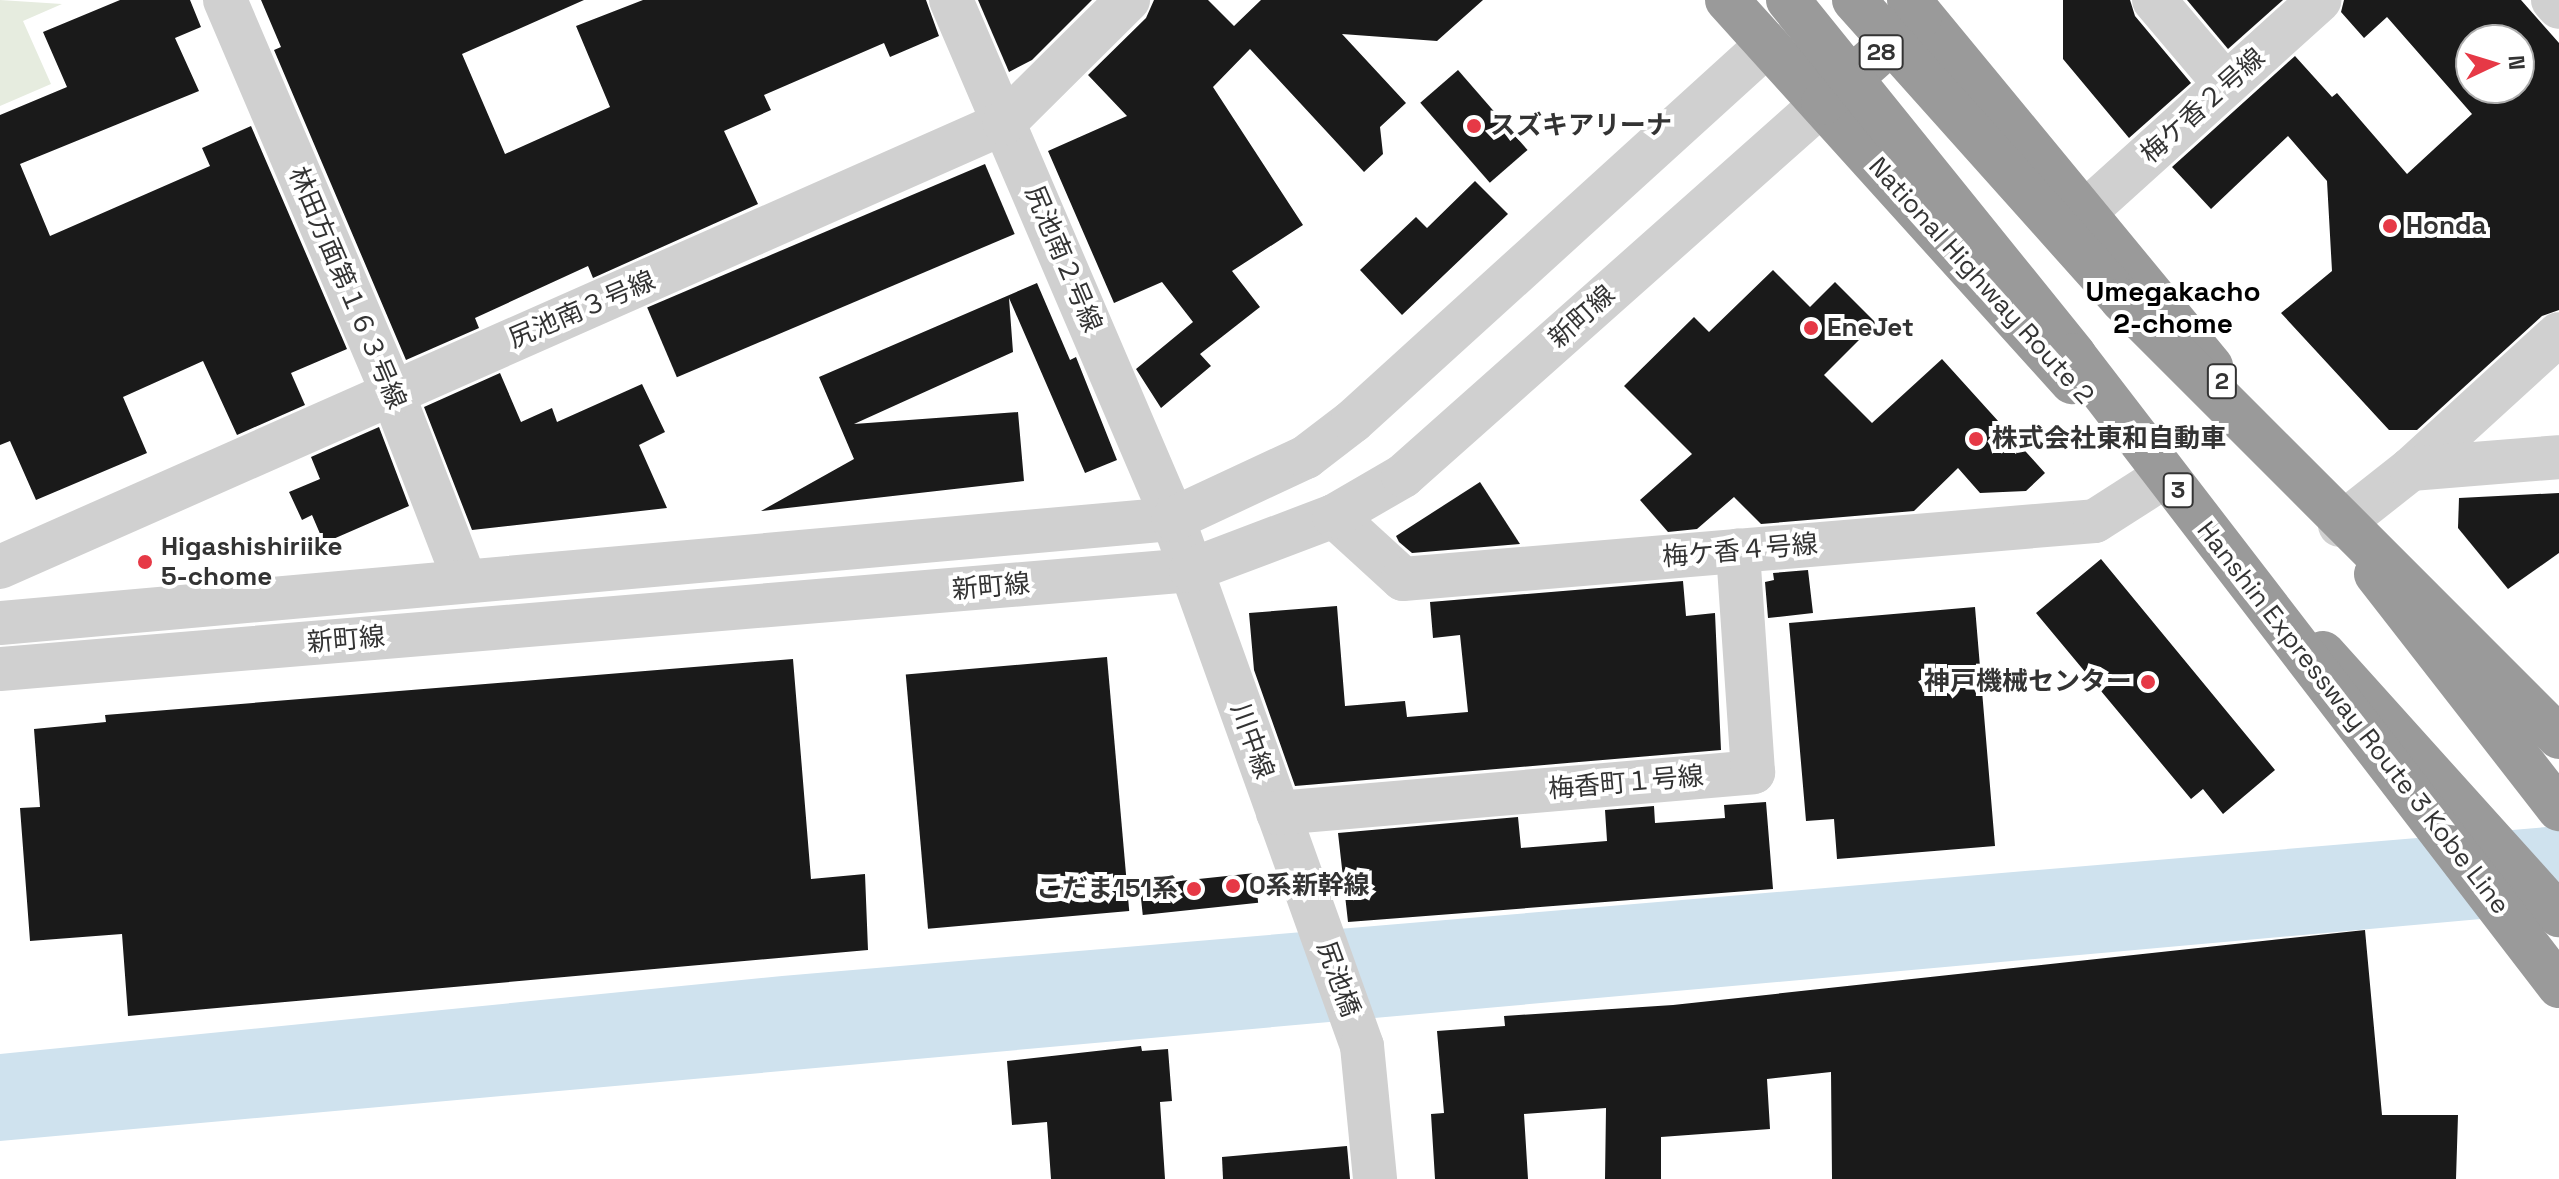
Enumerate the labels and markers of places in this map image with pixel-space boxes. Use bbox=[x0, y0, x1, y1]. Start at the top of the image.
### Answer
place label: スズキアリーナ bbox=[1490, 110, 1672, 142]
marker: スズキアリーナ bbox=[1465, 117, 1483, 135]
place label: Honda bbox=[2406, 210, 2487, 242]
marker: Honda bbox=[2381, 217, 2399, 235]
place label: EneJet bbox=[1827, 312, 1914, 344]
marker: EneJet bbox=[1802, 319, 1820, 337]
place label: 株式会社東和自動車 bbox=[1992, 423, 2226, 455]
marker: 株式会社東和自動車 bbox=[1967, 430, 1985, 448]
place label: Higashishiriike 5-chome bbox=[161, 531, 343, 592]
marker: Higashishiriike 5-chome bbox=[136, 553, 154, 571]
place label: 神戸機械センター bbox=[1924, 666, 2132, 698]
marker: 神戸機械センター bbox=[2139, 673, 2157, 691]
place label: 0系新幹線 bbox=[1249, 870, 1370, 902]
place label: こだま151系 bbox=[1035, 873, 1178, 905]
marker: 0系新幹線 bbox=[1224, 877, 1242, 895]
marker: こだま151系 bbox=[1185, 880, 1203, 898]

